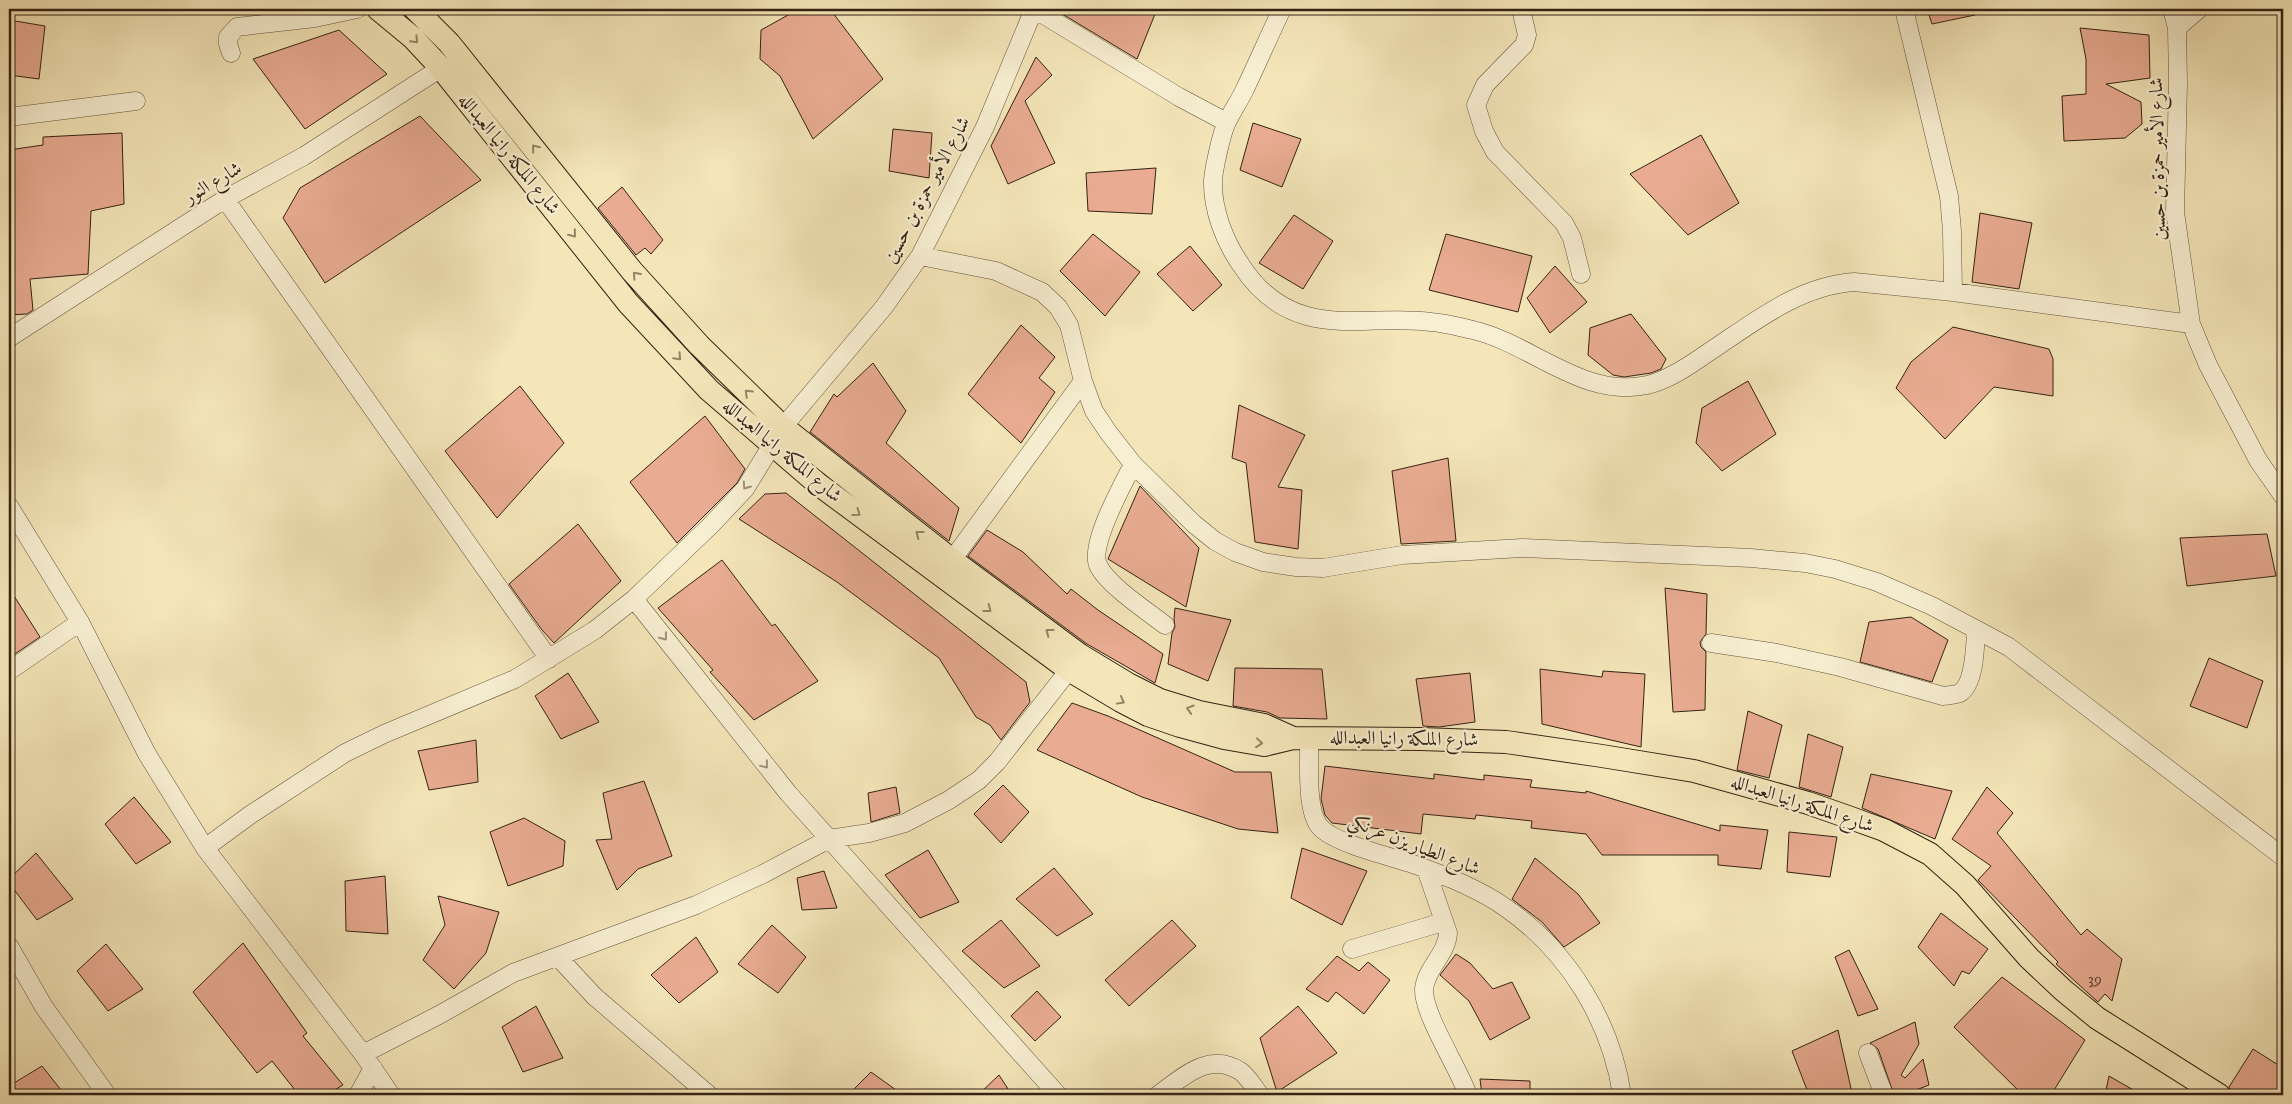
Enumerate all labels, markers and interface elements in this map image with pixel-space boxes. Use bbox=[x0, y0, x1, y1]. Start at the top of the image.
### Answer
one-way arrow bbox=[409, 35, 418, 44]
street label: شارع الأمير حمزة بن حسين bbox=[2142, 77, 2174, 241]
street label: شارع الملكة رانيا العبدالله bbox=[451, 89, 565, 221]
street label: شارع الأمير حمزة بن حسين bbox=[876, 111, 978, 269]
one-way arrow bbox=[532, 145, 541, 154]
street label: شارع النور bbox=[178, 157, 248, 213]
one-way arrow bbox=[567, 228, 575, 237]
one-way arrow bbox=[633, 272, 642, 281]
one-way arrow bbox=[672, 352, 681, 361]
one-way arrow bbox=[745, 390, 754, 399]
street label: شارع الملكة رانيا العبدالله bbox=[716, 394, 846, 510]
one-way arrow bbox=[743, 480, 752, 490]
one-way arrow bbox=[851, 507, 860, 515]
one-way arrow bbox=[915, 531, 925, 540]
one-way arrow bbox=[982, 603, 992, 612]
one-way arrow bbox=[1045, 629, 1055, 638]
one-way arrow bbox=[659, 631, 667, 640]
one-way arrow bbox=[1116, 695, 1125, 705]
one-way arrow bbox=[1187, 704, 1195, 714]
street label: شارع الملكة رانيا العبدالله bbox=[1329, 726, 1479, 755]
one-way arrow bbox=[1255, 737, 1263, 748]
one-way arrow bbox=[760, 759, 768, 768]
street label: شارع الملكة رانيا العبدالله bbox=[1727, 770, 1876, 841]
street label: شارع الطيار يزن عرنكي bbox=[1343, 809, 1483, 885]
house number: 39 bbox=[2088, 969, 2102, 989]

